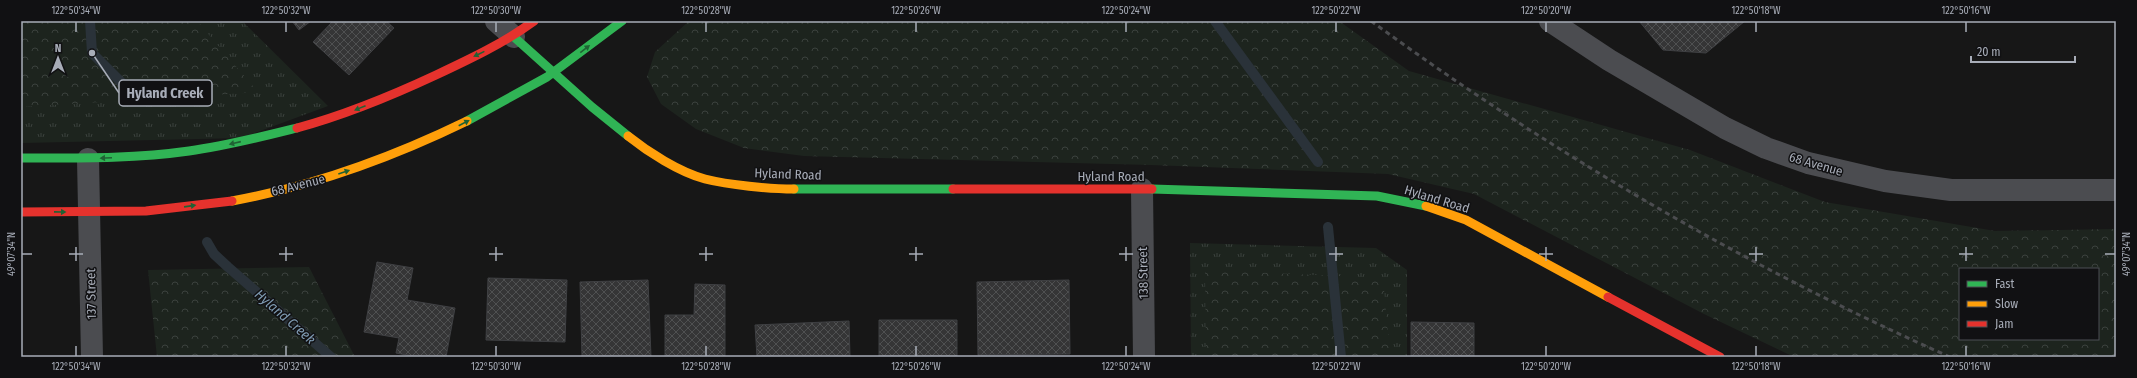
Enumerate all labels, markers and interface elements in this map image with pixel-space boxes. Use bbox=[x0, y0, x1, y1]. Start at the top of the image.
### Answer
text: 122°50'34"W bbox=[51, 5, 101, 17]
text: 122°50'32"W bbox=[261, 5, 311, 17]
text: 122°50'30"W bbox=[471, 5, 522, 17]
text: 122°50'28"W bbox=[681, 5, 731, 17]
text: 122°50'26"W bbox=[891, 5, 941, 17]
text: 122°50'24"W bbox=[1102, 5, 1151, 17]
text: 122°50'22"W bbox=[1311, 5, 1361, 17]
text: 122°50'20"W bbox=[1521, 5, 1571, 17]
text: 122°50'18"W bbox=[1731, 5, 1781, 17]
text: 122°50'16"W bbox=[1941, 5, 1991, 17]
north arrow bbox=[38, 38, 78, 78]
scale bar bbox=[1971, 38, 2075, 64]
text: N bbox=[55, 42, 61, 55]
one-way arrow bbox=[579, 45, 590, 53]
text: 20 m bbox=[1977, 45, 2001, 59]
one-way arrow bbox=[473, 51, 484, 58]
callout: Hyland Creek bbox=[119, 80, 212, 106]
text: Hyland Creek bbox=[127, 85, 204, 102]
one-way arrow bbox=[354, 105, 366, 111]
one-way arrow bbox=[458, 120, 470, 126]
one-way arrow bbox=[229, 141, 241, 147]
street label: 68 Avenue bbox=[1787, 149, 1845, 179]
one-way arrow bbox=[100, 154, 112, 161]
street label: Hyland Road bbox=[754, 165, 822, 183]
one-way arrow bbox=[338, 169, 350, 175]
street label: Hyland Road bbox=[1077, 169, 1145, 184]
street label: 68 Avenue bbox=[269, 171, 327, 199]
street label: Hyland Road bbox=[1403, 182, 1471, 216]
one-way arrow bbox=[184, 203, 196, 209]
one-way arrow bbox=[54, 209, 66, 216]
text: 49°07'34"N bbox=[6, 232, 18, 276]
text: 49°07'34"N bbox=[2121, 232, 2133, 276]
street label: 138 Street bbox=[1135, 246, 1151, 299]
street label: 137 Street bbox=[83, 268, 99, 320]
legend bbox=[1959, 268, 2099, 340]
text: Fast bbox=[1995, 277, 2014, 291]
water label: Hyland Creek bbox=[251, 286, 319, 348]
text: Slow bbox=[1995, 297, 2018, 311]
text: Jam bbox=[1995, 317, 2013, 331]
text: 122°50'34"W bbox=[51, 361, 101, 373]
text: 122°50'32"W bbox=[261, 361, 311, 373]
text: 122°50'30"W bbox=[471, 361, 522, 373]
text: 122°50'28"W bbox=[681, 361, 731, 373]
text: 122°50'26"W bbox=[891, 361, 941, 373]
text: 122°50'24"W bbox=[1102, 361, 1151, 373]
text: 122°50'22"W bbox=[1311, 361, 1361, 373]
text: 122°50'20"W bbox=[1521, 361, 1571, 373]
text: 122°50'18"W bbox=[1731, 361, 1781, 373]
text: 122°50'16"W bbox=[1941, 361, 1991, 373]

